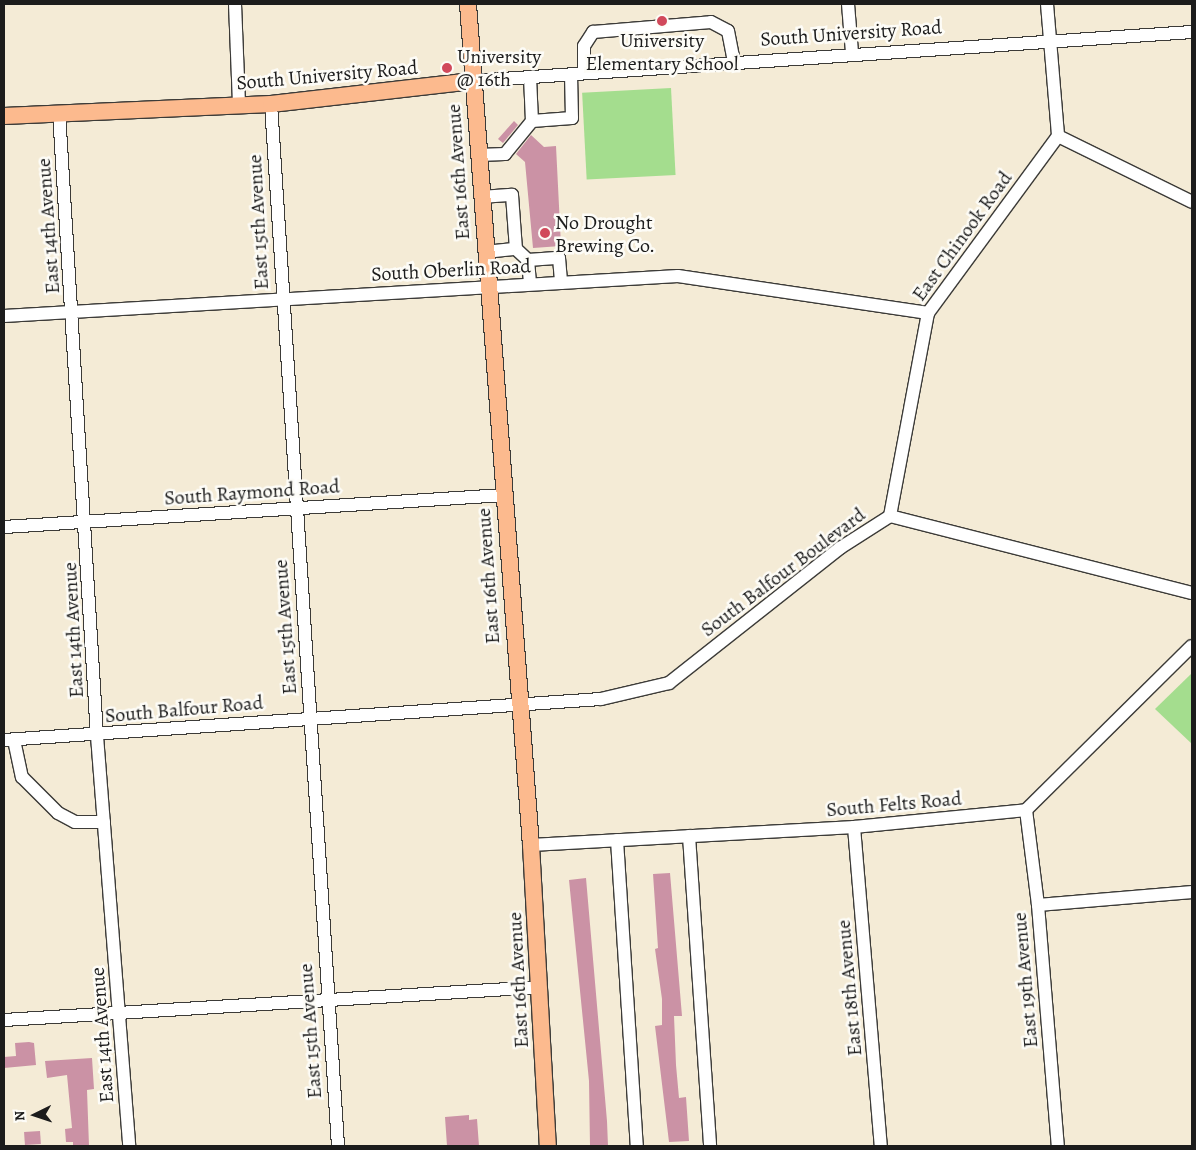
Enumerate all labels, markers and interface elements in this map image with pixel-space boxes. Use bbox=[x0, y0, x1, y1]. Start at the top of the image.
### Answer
marker: University Elementary School bbox=[656, 15, 668, 27]
street label: South University Road bbox=[759, 15, 943, 51]
place label: University Elementary School bbox=[585, 29, 739, 76]
place label: University @ 16th bbox=[457, 44, 541, 91]
street label: South University Road bbox=[235, 55, 419, 95]
marker: University @ 16th bbox=[441, 62, 453, 74]
street label: East 16th Avenue bbox=[441, 103, 475, 241]
street label: East 15th Avenue bbox=[242, 154, 274, 290]
street label: East 14th Avenue bbox=[31, 157, 65, 295]
street label: East Chinook Road bbox=[907, 166, 1017, 306]
place label: No Drought Brewing Co. bbox=[555, 210, 655, 257]
marker: No Drought Brewing Co. bbox=[539, 227, 551, 239]
street label: South Oberlin Road bbox=[371, 254, 531, 286]
street label: South Raymond Road bbox=[163, 474, 341, 510]
street label: South Balfour Boulevard bbox=[696, 502, 870, 642]
street label: East 16th Avenue bbox=[471, 507, 505, 645]
street label: East 15th Avenue bbox=[268, 559, 302, 695]
street label: East 14th Avenue bbox=[57, 561, 89, 699]
street label: South Balfour Road bbox=[104, 690, 264, 728]
street label: South Felts Road bbox=[825, 786, 963, 822]
street label: East 16th Avenue bbox=[502, 911, 534, 1049]
street label: East 19th Avenue bbox=[1007, 911, 1043, 1049]
street label: East 18th Avenue bbox=[831, 919, 867, 1057]
street label: East 15th Avenue bbox=[293, 963, 327, 1099]
street label: East 14th Avenue bbox=[85, 966, 119, 1104]
north arrow bbox=[10, 1090, 60, 1140]
text: N bbox=[10, 1110, 29, 1122]

